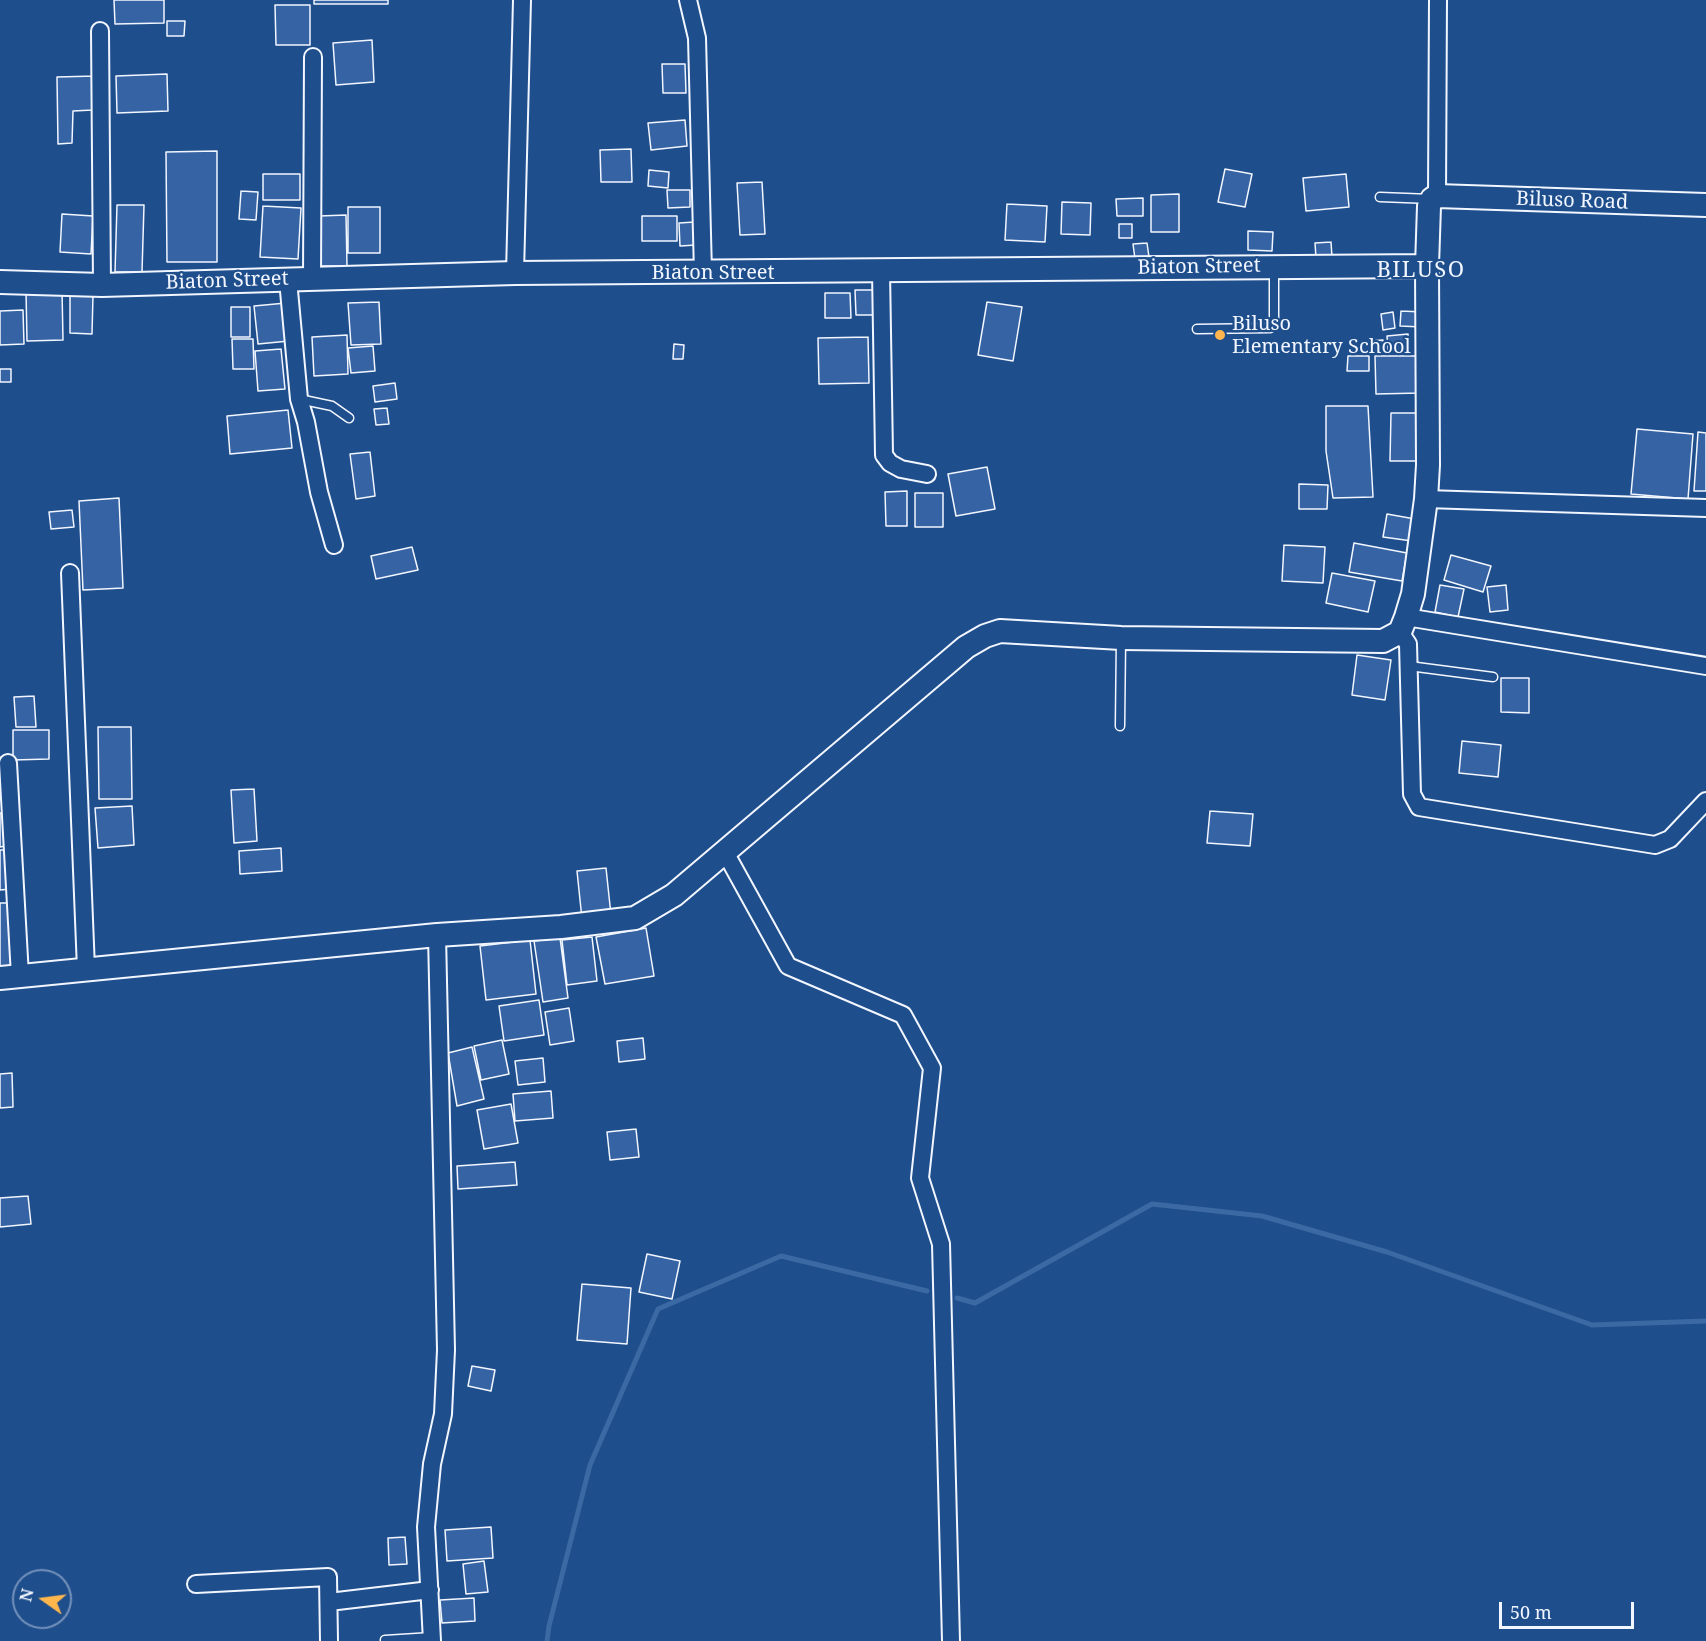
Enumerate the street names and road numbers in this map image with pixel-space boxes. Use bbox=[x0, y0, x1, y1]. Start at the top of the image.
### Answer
street label: Biluso Road bbox=[1515, 187, 1629, 215]
street label: Biaton Street bbox=[1137, 254, 1261, 280]
street label: Biaton Street bbox=[651, 261, 775, 285]
street label: Biaton Street bbox=[165, 267, 289, 295]

